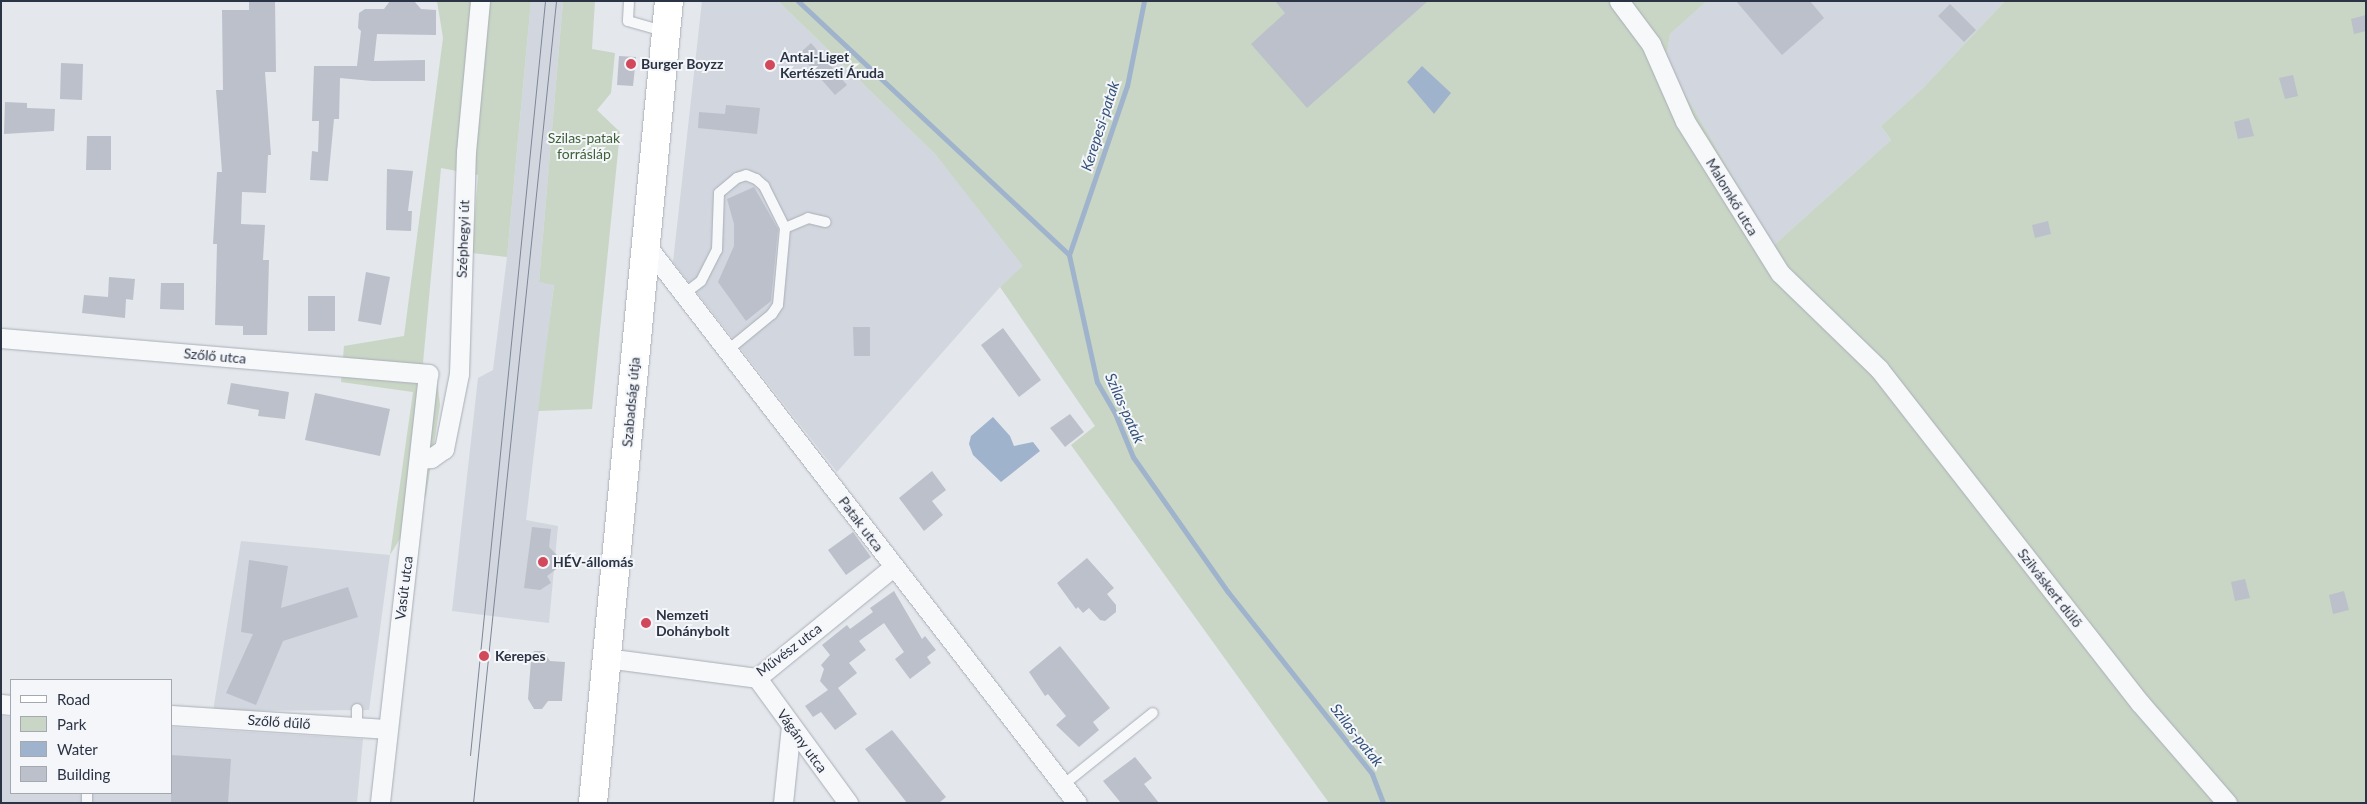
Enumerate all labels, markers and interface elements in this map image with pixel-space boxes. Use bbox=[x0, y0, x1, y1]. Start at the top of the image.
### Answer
place label: Antal-Liget Kertészeti Áruda bbox=[780, 49, 885, 82]
place label: Burger Boyzz bbox=[641, 56, 724, 72]
marker: Burger Boyzz bbox=[625, 58, 637, 70]
marker: Antal-Liget Kertészeti Áruda bbox=[764, 59, 776, 71]
water label: Kerepesi-patak bbox=[1077, 79, 1123, 173]
park label: Szilas-patak forrásláp bbox=[548, 130, 620, 162]
street label: Malomkő utca bbox=[1702, 155, 1762, 239]
street label: Széphegyi út bbox=[453, 200, 473, 278]
street label: Szőlő utca bbox=[183, 345, 247, 367]
street label: Szabadság útja bbox=[619, 356, 643, 448]
water label: Szilas-patak bbox=[1102, 370, 1148, 446]
street label: Patak utca bbox=[835, 493, 887, 555]
street label: Szilváskert dűlő bbox=[2014, 545, 2086, 631]
place label: HÉV-állomás bbox=[553, 554, 633, 570]
street label: Vasút utca bbox=[392, 555, 416, 621]
marker: HÉV-állomás bbox=[537, 556, 549, 568]
place label: Nemzeti Dohánybolt bbox=[656, 607, 729, 640]
marker: Nemzeti Dohánybolt bbox=[640, 617, 652, 629]
street label: Művész utca bbox=[753, 620, 825, 680]
place label: Kerepes bbox=[495, 648, 546, 664]
marker: Kerepes bbox=[477, 649, 491, 663]
legend bbox=[10, 679, 172, 794]
text: Road bbox=[57, 690, 90, 708]
water label: Szilas-patak bbox=[1327, 700, 1387, 770]
street label: Vágány utca bbox=[773, 706, 831, 776]
street label: Szőlő dűlő bbox=[247, 711, 311, 733]
text: Park bbox=[57, 715, 86, 733]
text: Water bbox=[57, 740, 98, 758]
text: Building bbox=[57, 765, 110, 783]

